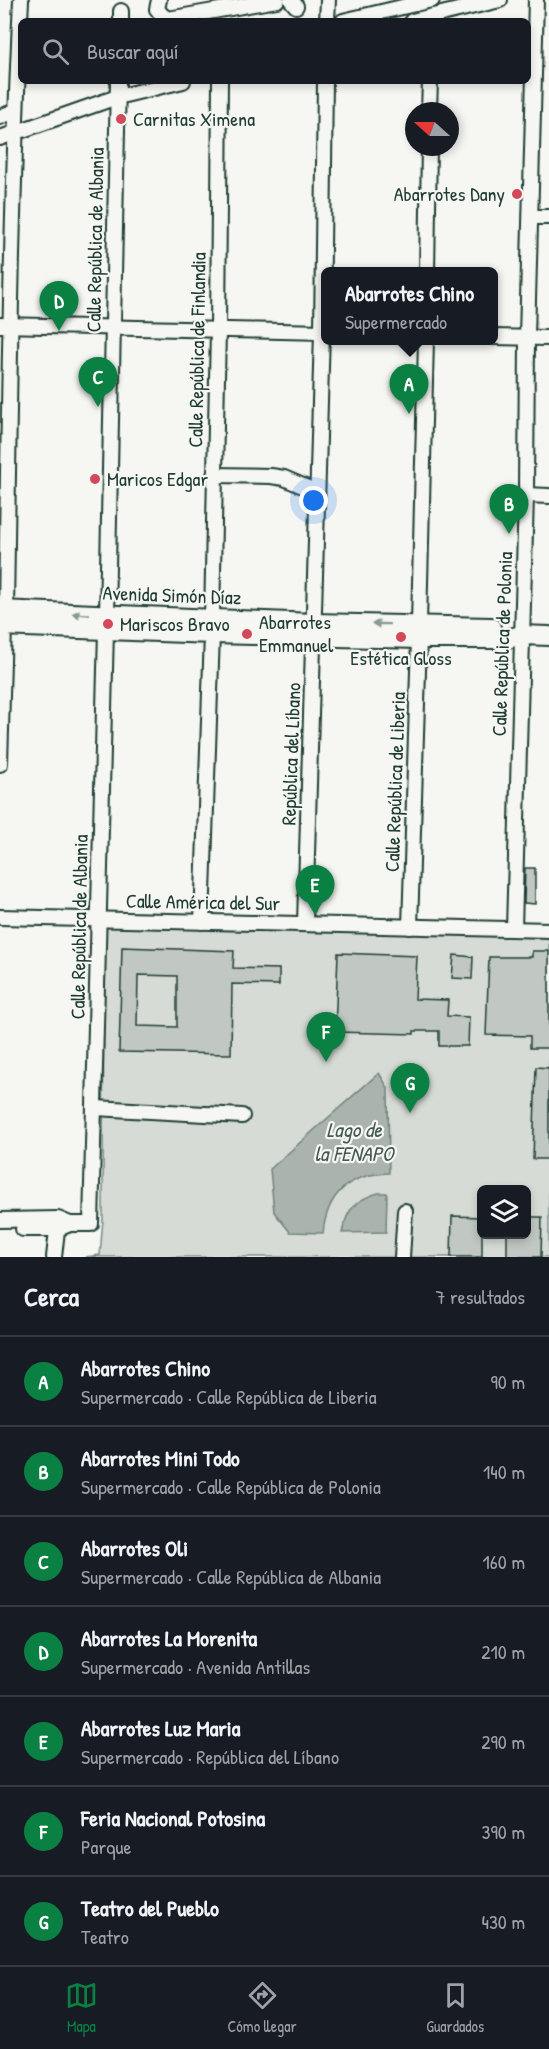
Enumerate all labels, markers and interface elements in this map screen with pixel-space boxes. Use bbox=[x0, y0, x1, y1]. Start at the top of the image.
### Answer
search box bbox=[18, 18, 531, 84]
icon: search bbox=[39, 35, 72, 68]
text: Buscar aquí bbox=[87, 36, 179, 66]
north arrow bbox=[405, 102, 459, 156]
place label: Carnitas Ximena bbox=[133, 105, 255, 132]
marker: Carnitas Ximena bbox=[114, 112, 128, 126]
street label: Calle República de Albania bbox=[79, 147, 110, 333]
place label: Abarrotes Dany bbox=[394, 180, 505, 207]
marker: Abarrotes Dany bbox=[510, 187, 524, 201]
street label: Calle República de Finlandia bbox=[181, 252, 212, 448]
popup bbox=[321, 267, 498, 345]
text: Abarrotes Chino bbox=[345, 278, 474, 308]
pin: D bbox=[40, 282, 78, 331]
text: Supermercado bbox=[345, 308, 447, 335]
pin: C bbox=[78, 358, 118, 407]
pin: A bbox=[390, 364, 428, 414]
place label: Maricos Edgar bbox=[107, 465, 208, 492]
marker: Maricos Edgar bbox=[88, 472, 102, 486]
pin: B bbox=[490, 484, 528, 534]
your location bbox=[299, 486, 328, 515]
street label: Calle República de Polonia bbox=[485, 551, 518, 737]
street label: Avenida Simón Díaz bbox=[102, 579, 242, 610]
place label: Abarrotes Emmanuel bbox=[259, 608, 334, 658]
one-way arrow bbox=[72, 610, 91, 619]
place label: Mariscos Bravo bbox=[120, 610, 229, 637]
marker: Mariscos Bravo bbox=[101, 617, 115, 631]
one-way arrow bbox=[371, 619, 390, 628]
marker: Abarrotes Emmanuel bbox=[240, 627, 254, 641]
marker: Estética Gloss bbox=[394, 630, 408, 644]
place label: Estética Gloss bbox=[350, 644, 452, 671]
street label: República del Líbano bbox=[275, 682, 306, 826]
street label: Calle República de Liberia bbox=[378, 691, 411, 873]
street label: Calle República de Albania bbox=[63, 834, 94, 1020]
pin: E bbox=[296, 866, 334, 915]
street label: Calle América del Sur bbox=[126, 887, 281, 916]
pin: F bbox=[306, 1012, 346, 1062]
pin: G bbox=[390, 1064, 430, 1113]
water label: Lago de la FENAPO bbox=[314, 1115, 396, 1168]
map controls bbox=[477, 1185, 531, 1239]
button: layers bbox=[477, 1185, 531, 1239]
text: Cerca bbox=[24, 1279, 79, 1314]
text: 7 resultados bbox=[436, 1283, 525, 1310]
text: Abarrotes Chino bbox=[81, 1353, 210, 1383]
text: A bbox=[39, 1368, 48, 1395]
text: 90 m bbox=[491, 1368, 525, 1395]
text: Supermercado · Calle República de Liberia bbox=[81, 1383, 377, 1410]
text: Abarrotes Mini Todo bbox=[81, 1443, 240, 1473]
text: B bbox=[38, 1458, 49, 1485]
text: 140 m bbox=[483, 1458, 525, 1485]
text: Supermercado · Calle República de Polonia bbox=[81, 1473, 381, 1500]
text: Abarrotes Oli bbox=[81, 1533, 188, 1563]
text: C bbox=[38, 1548, 49, 1575]
text: 160 m bbox=[483, 1548, 525, 1575]
text: Supermercado · Calle República de Albania bbox=[81, 1563, 381, 1590]
text: Abarrotes La Morenita bbox=[81, 1623, 257, 1653]
text: D bbox=[39, 1638, 48, 1665]
text: 210 m bbox=[481, 1638, 525, 1665]
text: Supermercado · Avenida Antillas bbox=[81, 1653, 310, 1680]
text: Abarrotes Luz Maria bbox=[81, 1713, 240, 1743]
text: E bbox=[39, 1728, 48, 1755]
text: 290 m bbox=[481, 1728, 525, 1755]
text: Supermercado · República del Líbano bbox=[81, 1743, 339, 1770]
text: Feria Nacional Potosina bbox=[81, 1803, 265, 1833]
text: F bbox=[40, 1818, 47, 1845]
text: 390 m bbox=[482, 1818, 525, 1845]
text: Parque bbox=[81, 1833, 131, 1860]
text: Teatro del Pueblo bbox=[81, 1893, 219, 1923]
text: G bbox=[39, 1908, 48, 1935]
text: 430 m bbox=[481, 1908, 525, 1935]
text: Teatro bbox=[81, 1923, 129, 1950]
tab: Mapa bbox=[65, 1979, 98, 2037]
tab: Cómo llegar bbox=[228, 1979, 297, 2037]
tab: Guardados bbox=[426, 1979, 484, 2037]

